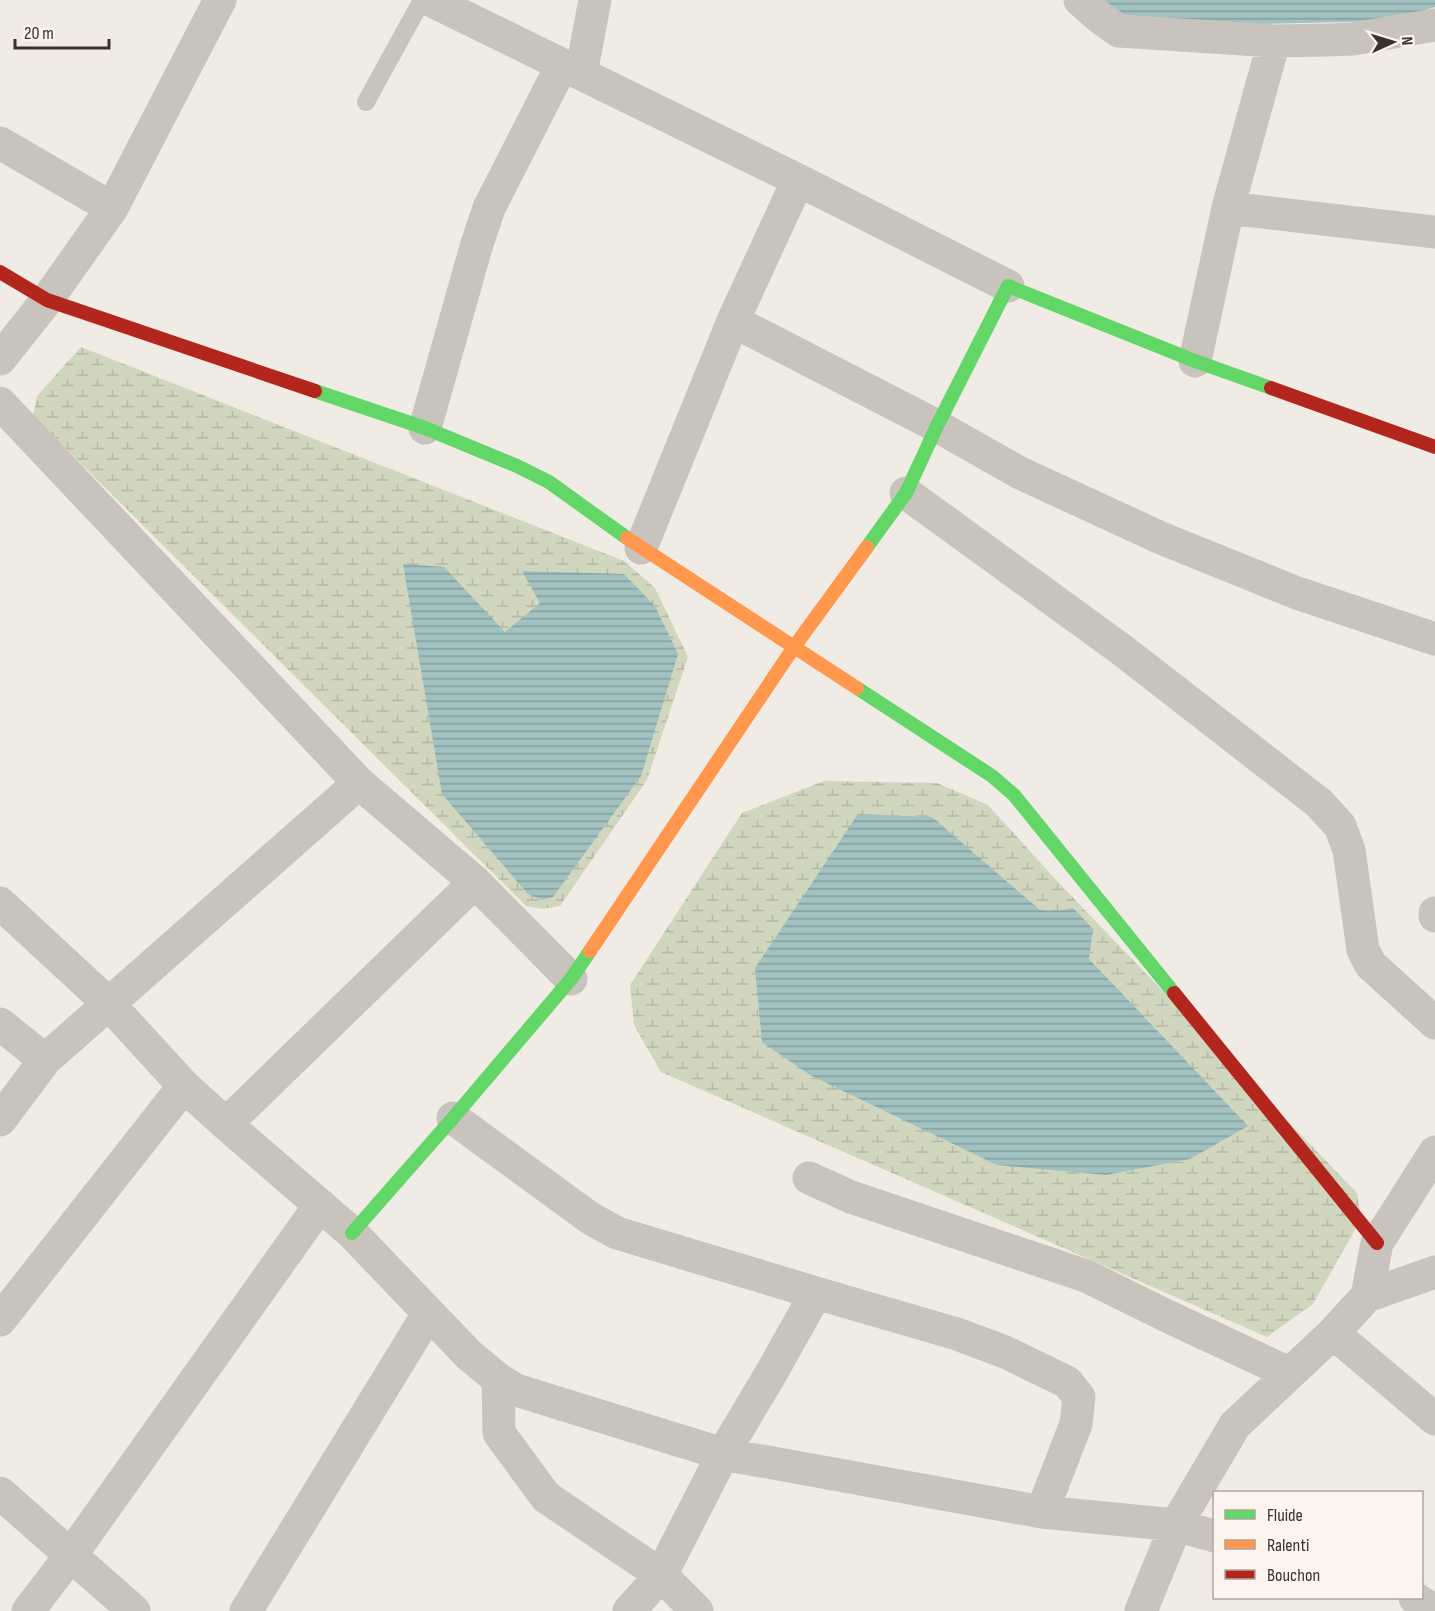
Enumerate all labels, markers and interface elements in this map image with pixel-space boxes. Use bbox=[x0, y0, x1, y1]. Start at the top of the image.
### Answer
scale bar bbox=[15, 12, 110, 50]
north arrow bbox=[1363, 12, 1423, 72]
text: 20 m bbox=[24, 23, 54, 44]
text: N bbox=[1397, 36, 1416, 46]
legend bbox=[1213, 1491, 1423, 1599]
text: Fluide bbox=[1267, 1505, 1303, 1526]
text: Ralenti bbox=[1267, 1535, 1309, 1556]
text: Bouchon bbox=[1267, 1565, 1320, 1586]

